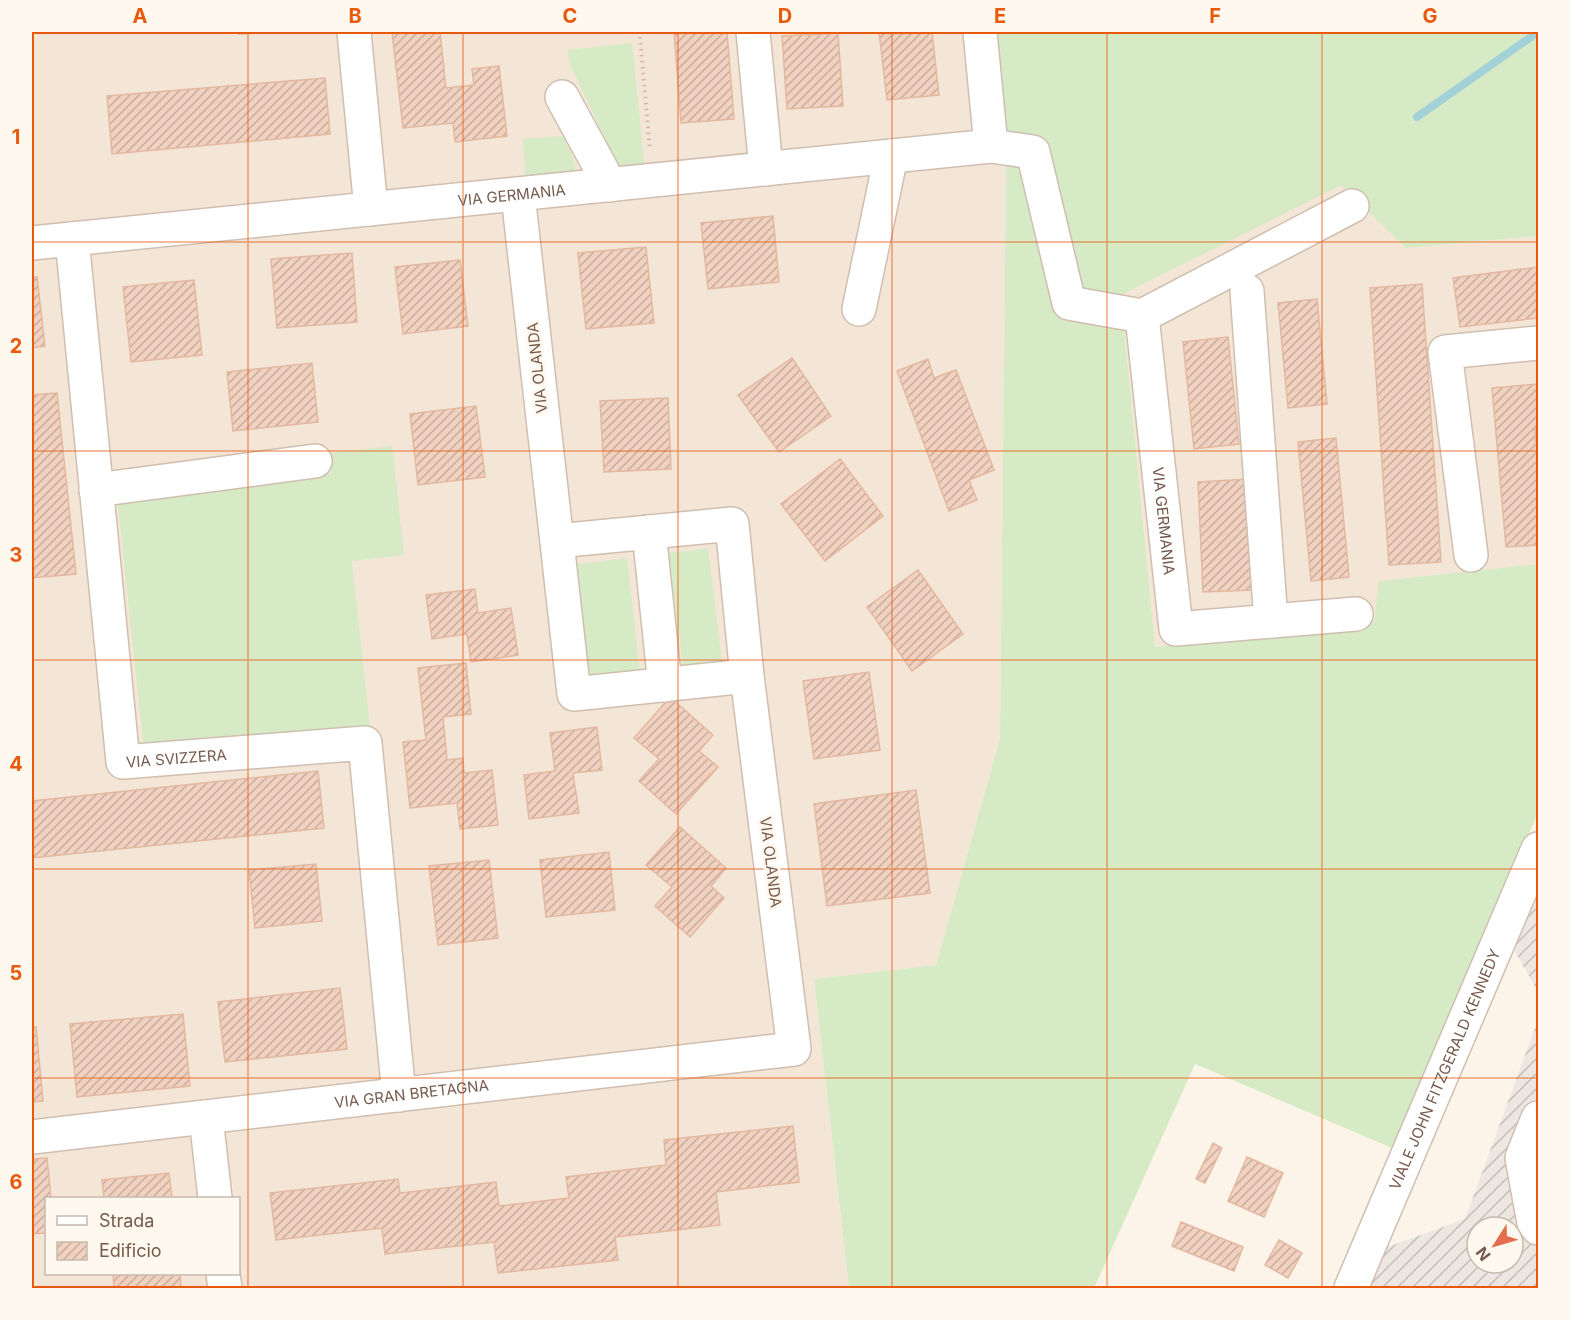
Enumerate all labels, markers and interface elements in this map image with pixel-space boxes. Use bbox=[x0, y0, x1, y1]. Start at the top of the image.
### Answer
text: A bbox=[133, 4, 148, 28]
text: B bbox=[348, 4, 362, 28]
text: C bbox=[563, 4, 577, 28]
text: D bbox=[778, 4, 792, 28]
text: E bbox=[994, 4, 1006, 28]
text: F bbox=[1209, 4, 1221, 28]
text: G bbox=[1422, 4, 1438, 28]
text: 1 bbox=[12, 125, 20, 149]
street label: VIA GERMANIA bbox=[457, 180, 566, 209]
street label: VIA OLANDA bbox=[523, 322, 551, 414]
text: 2 bbox=[10, 334, 22, 358]
street label: VIA GERMANIA bbox=[1149, 466, 1180, 576]
text: 3 bbox=[10, 543, 22, 567]
street label: VIA SVIZZERA bbox=[125, 744, 227, 771]
text: 4 bbox=[9, 752, 23, 776]
street label: VIA OLANDA bbox=[756, 816, 786, 908]
street label: VIALE JOHN FITZGERALD KENNEDY bbox=[1385, 946, 1504, 1192]
text: 5 bbox=[10, 961, 22, 985]
street label: VIA GRAN BRETAGNA bbox=[333, 1075, 490, 1112]
text: 6 bbox=[10, 1170, 23, 1194]
legend bbox=[45, 1197, 240, 1275]
text: Strada bbox=[99, 1210, 154, 1231]
north arrow bbox=[1465, 1215, 1525, 1275]
text: Edificio bbox=[99, 1240, 162, 1261]
text: N bbox=[1471, 1243, 1495, 1265]

